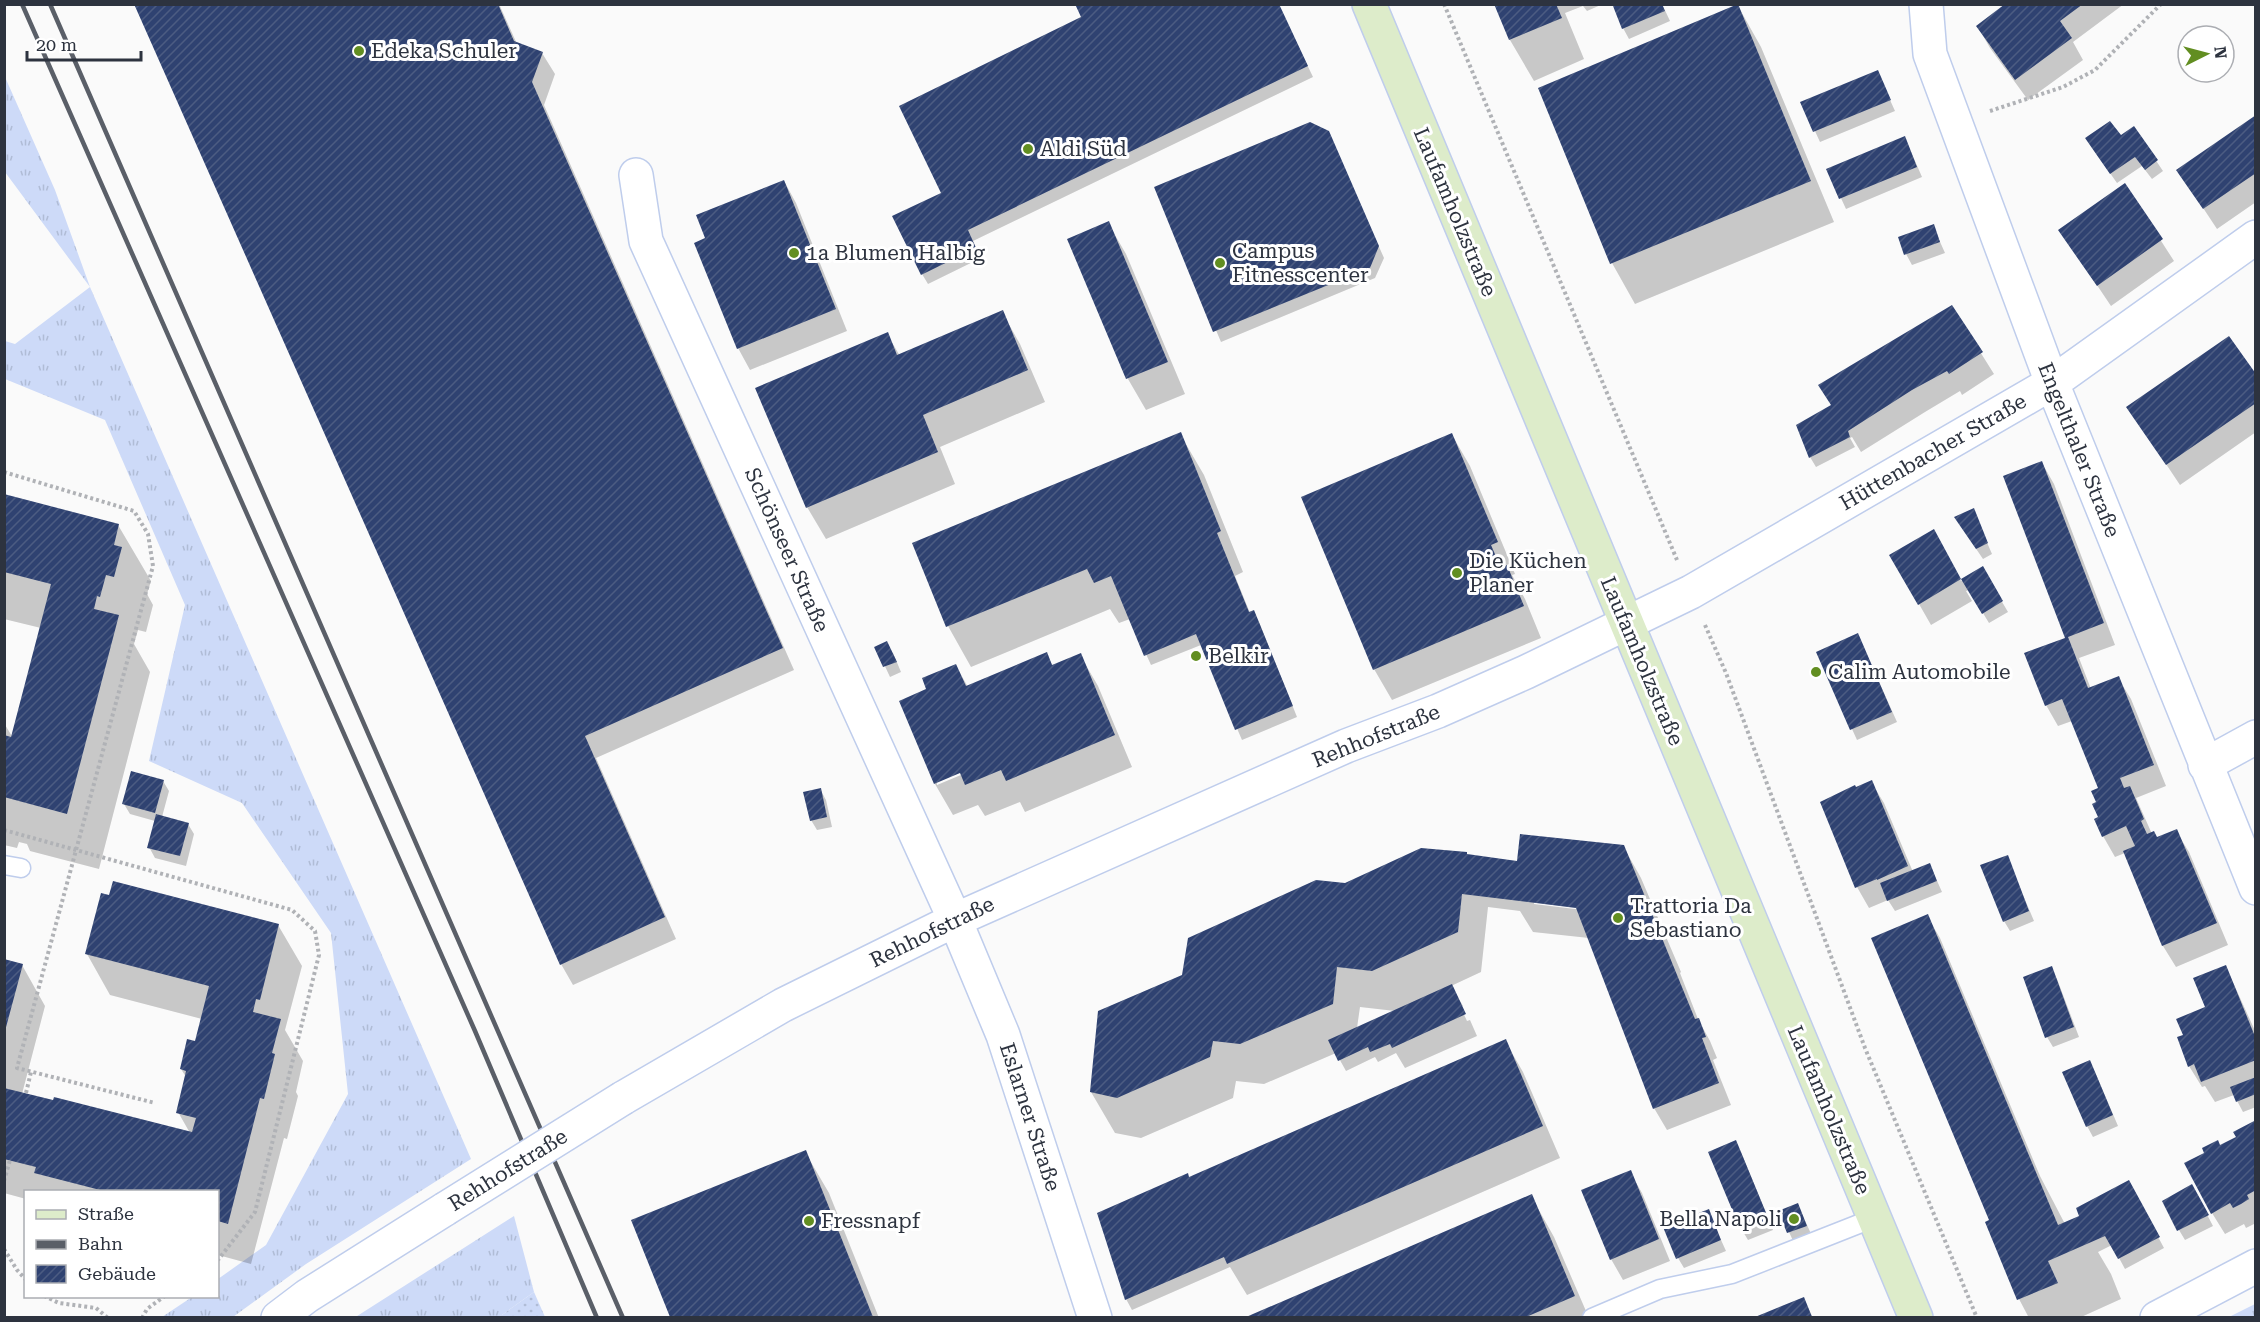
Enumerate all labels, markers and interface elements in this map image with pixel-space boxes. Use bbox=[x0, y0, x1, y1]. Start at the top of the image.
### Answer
scale bar bbox=[27, 24, 141, 62]
north arrow bbox=[2176, 24, 2236, 84]
text: 20 m bbox=[36, 34, 77, 55]
place label: Edeka Schuler bbox=[371, 39, 517, 63]
marker: Edeka Schuler bbox=[352, 44, 366, 58]
text: N bbox=[2210, 45, 2231, 60]
street label: Laufamholzstraße bbox=[1409, 124, 1501, 300]
place label: Aldi Süd bbox=[1040, 137, 1127, 161]
marker: Aldi Süd bbox=[1021, 142, 1035, 156]
place label: Campus Fitnesscenter bbox=[1232, 239, 1369, 287]
place label: 1a Blumen Halbig bbox=[806, 241, 985, 265]
marker: 1a Blumen Halbig bbox=[787, 246, 801, 260]
marker: Campus Fitnesscenter bbox=[1213, 256, 1227, 270]
street label: Engelthaler Straße bbox=[2033, 359, 2125, 541]
street label: Hüttenbacher Straße bbox=[1835, 389, 2031, 515]
street label: Schönseer Straße bbox=[740, 464, 834, 636]
place label: Die Küchen Planer bbox=[1469, 549, 1587, 597]
marker: Die Küchen Planer bbox=[1450, 566, 1464, 580]
street label: Laufamholzstraße bbox=[1596, 573, 1688, 749]
place label: Belkir bbox=[1208, 644, 1269, 668]
marker: Belkir bbox=[1189, 649, 1203, 663]
place label: Calim Automobile bbox=[1828, 660, 2011, 684]
marker: Calim Automobile bbox=[1809, 665, 1823, 679]
street label: Rehhofstraße bbox=[1309, 700, 1443, 772]
street label: Rehhofstraße bbox=[866, 892, 998, 972]
place label: Trattoria Da Sebastiano bbox=[1630, 894, 1752, 942]
marker: Trattoria Da Sebastiano bbox=[1611, 911, 1625, 925]
street label: Laufamholzstraße bbox=[1783, 1022, 1875, 1198]
street label: Eslarner Straße bbox=[995, 1040, 1065, 1194]
street label: Rehhofstraße bbox=[444, 1124, 572, 1216]
legend bbox=[24, 1190, 219, 1298]
text: Straße bbox=[78, 1203, 134, 1224]
place label: Bella Napoli bbox=[1659, 1207, 1782, 1231]
place label: Fressnapf bbox=[821, 1209, 921, 1233]
marker: Bella Napoli bbox=[1787, 1212, 1801, 1226]
marker: Fressnapf bbox=[802, 1214, 816, 1228]
text: Bahn bbox=[78, 1233, 123, 1254]
text: Gebäude bbox=[78, 1263, 156, 1284]

